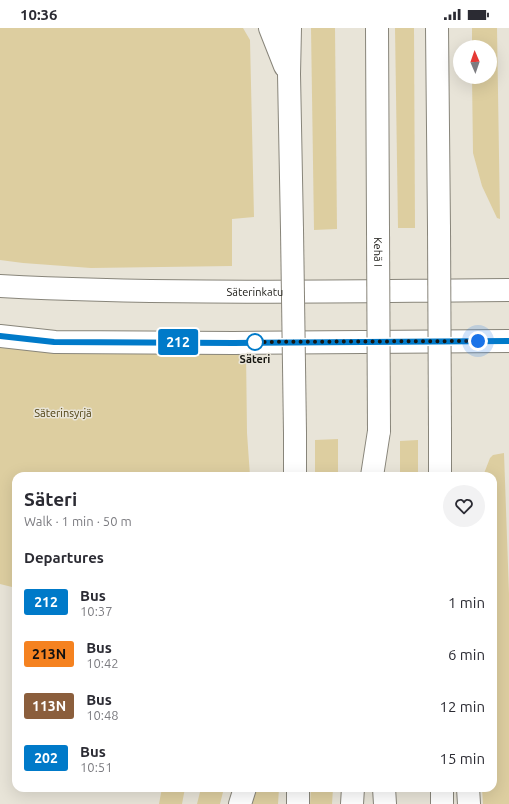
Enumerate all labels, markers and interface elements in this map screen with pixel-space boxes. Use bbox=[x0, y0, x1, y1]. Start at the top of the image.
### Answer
text: 10:36 bbox=[20, 6, 58, 23]
north arrow bbox=[453, 40, 497, 84]
map controls bbox=[453, 40, 497, 84]
street label: Kehä I bbox=[372, 237, 384, 267]
street label: Säterinkatu bbox=[226, 286, 283, 298]
line badge: 212 bbox=[155, 329, 201, 355]
your location bbox=[468, 331, 488, 351]
marker: Säteri bbox=[246, 333, 264, 351]
text: 212 bbox=[166, 334, 190, 350]
place label: Säteri bbox=[240, 353, 270, 365]
park label: Säterinsyrjä bbox=[34, 407, 92, 419]
button: heart bbox=[443, 485, 485, 527]
text: Säteri bbox=[24, 488, 77, 510]
text: Walk · 1 min · 50 m bbox=[24, 514, 132, 528]
text: Departures bbox=[24, 549, 104, 566]
text: Bus bbox=[80, 587, 106, 604]
text: 212 bbox=[34, 594, 58, 610]
text: 1 min bbox=[448, 594, 485, 611]
text: 10:37 bbox=[80, 604, 113, 618]
text: Bus bbox=[86, 639, 112, 656]
text: 213N bbox=[32, 646, 66, 662]
text: 6 min bbox=[448, 646, 485, 663]
text: 10:42 bbox=[86, 656, 119, 670]
text: Bus bbox=[86, 691, 112, 708]
text: 113N bbox=[32, 698, 66, 714]
text: 12 min bbox=[439, 698, 485, 715]
text: 10:48 bbox=[86, 708, 119, 722]
text: Bus bbox=[80, 743, 106, 760]
text: 202 bbox=[34, 750, 58, 766]
text: 15 min bbox=[439, 750, 485, 767]
text: 10:51 bbox=[80, 760, 113, 774]

